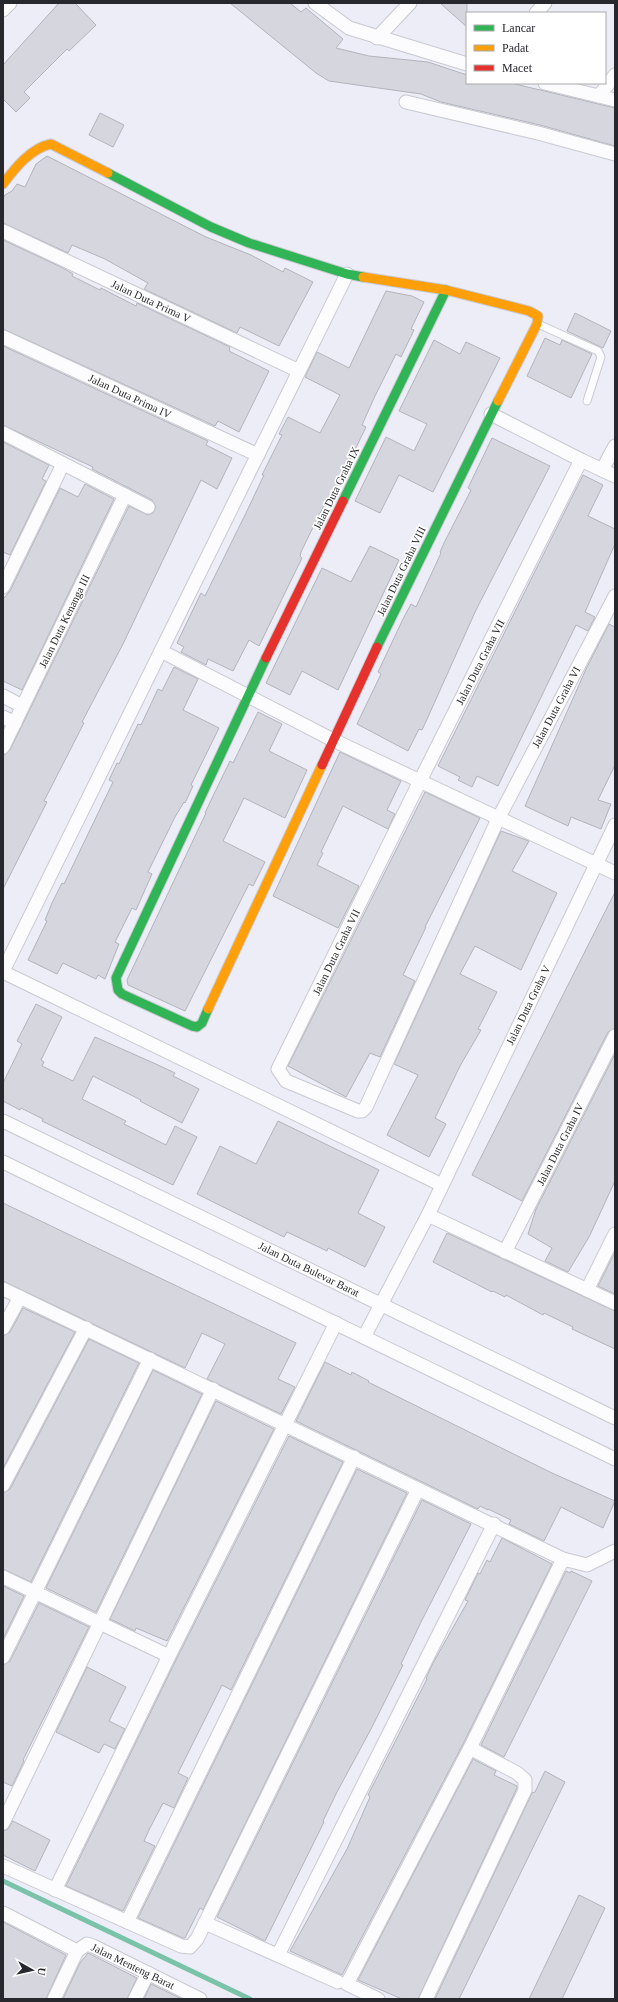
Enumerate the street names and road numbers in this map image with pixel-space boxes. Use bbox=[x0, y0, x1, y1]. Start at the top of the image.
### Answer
street label: Jalan Duta Prima V bbox=[109, 277, 193, 325]
street label: Jalan Duta Prima IV bbox=[87, 372, 173, 421]
street label: Jalan Duta Graha IX bbox=[311, 445, 361, 531]
street label: Jalan Duta Graha VIII bbox=[374, 524, 428, 618]
street label: Jalan Duta Kenanga III bbox=[36, 572, 92, 670]
street label: Jalan Duta Graha VII bbox=[453, 617, 507, 707]
street label: Jalan Duta Graha VI bbox=[529, 664, 583, 750]
street label: Jalan Duta Graha VII bbox=[310, 907, 362, 997]
street label: Jalan Duta Graha V bbox=[504, 963, 552, 1047]
street label: Jalan Duta Graha IV bbox=[534, 1101, 586, 1187]
street label: Jalan Duta Bulevar Barat bbox=[257, 1239, 361, 1299]
street label: Jalan Menteng Barat bbox=[89, 1941, 177, 1991]

